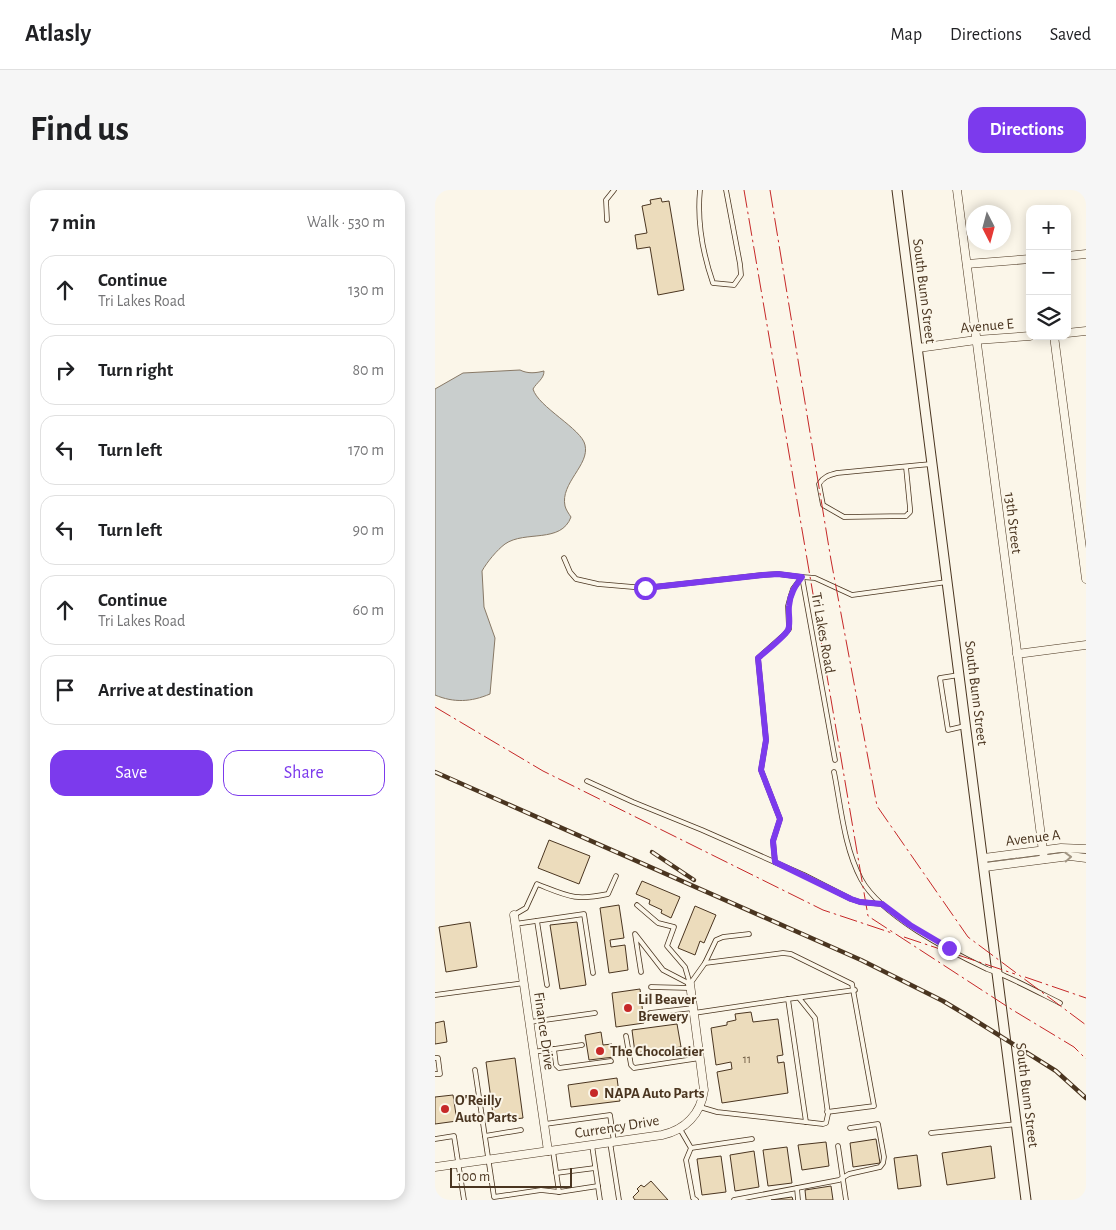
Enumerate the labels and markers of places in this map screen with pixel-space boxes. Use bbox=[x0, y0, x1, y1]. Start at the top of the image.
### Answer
place label: Lil Beaver Brewery bbox=[638, 992, 697, 1024]
marker: Lil Beaver Brewery bbox=[622, 1002, 634, 1014]
place label: The Chocolatier bbox=[610, 1044, 705, 1059]
marker: The Chocolatier bbox=[594, 1045, 606, 1057]
place label: NAPA Auto Parts bbox=[604, 1086, 705, 1101]
marker: NAPA Auto Parts bbox=[588, 1087, 600, 1099]
place label: O'Reilly Auto Parts bbox=[455, 1093, 518, 1125]
marker: O'Reilly Auto Parts bbox=[439, 1103, 451, 1115]

